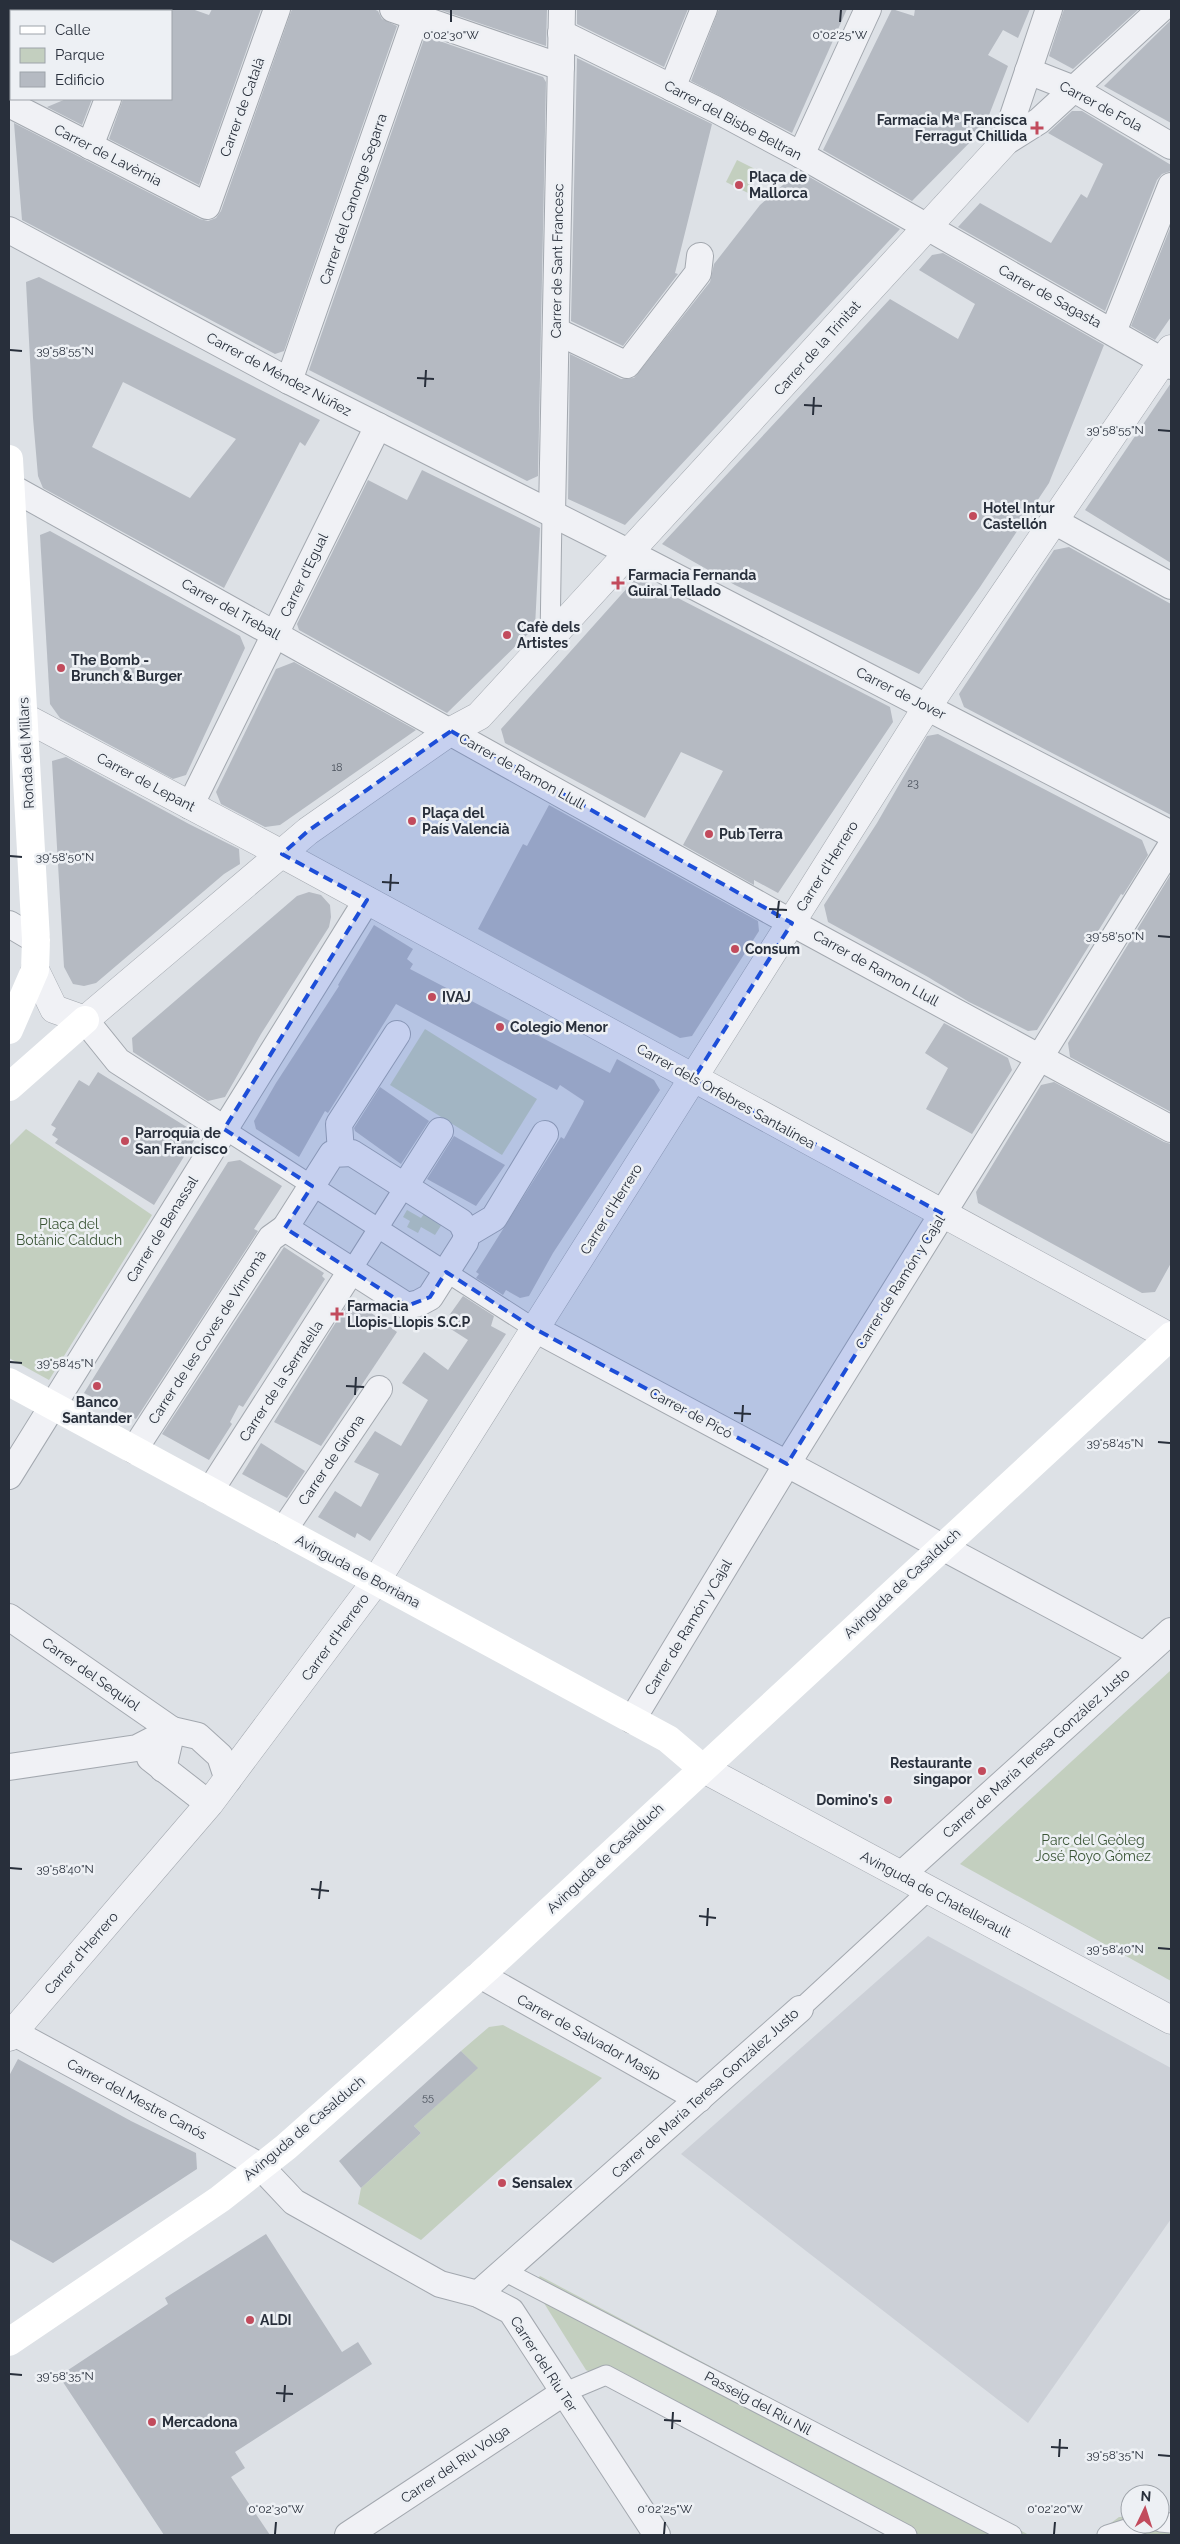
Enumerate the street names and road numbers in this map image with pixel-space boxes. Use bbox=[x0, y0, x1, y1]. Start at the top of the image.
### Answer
street label: Carrer de Català bbox=[217, 55, 267, 159]
street label: Carrer del Bisbe Beltran bbox=[662, 77, 804, 163]
street label: Carrer de Fola bbox=[1057, 78, 1145, 134]
street label: Carrer del Canonge Segarra bbox=[316, 111, 390, 287]
street label: Carrer de Lavèrnia bbox=[52, 121, 164, 189]
street label: Carrer de Sant Francesc bbox=[548, 183, 566, 339]
street label: Carrer de Sagasta bbox=[996, 261, 1104, 331]
street label: Carrer de la Trinitat bbox=[770, 297, 864, 399]
street label: Carrer de Méndez Núñez bbox=[204, 329, 354, 419]
street label: Carrer d'Egual bbox=[277, 530, 331, 620]
street label: Carrer del Treball bbox=[179, 575, 283, 643]
street label: Carrer de Jover bbox=[854, 664, 949, 722]
street label: Ronda del Millars bbox=[15, 697, 37, 809]
street label: Carrer de Ramon Llull bbox=[456, 730, 588, 812]
street label: Carrer de Lepant bbox=[94, 749, 198, 815]
street label: Carrer d'Herrero bbox=[793, 818, 861, 914]
street label: Carrer de Ramon Llull bbox=[810, 927, 942, 1009]
street label: Carrer dels Orfebres Santalínea bbox=[634, 1040, 818, 1152]
street label: Carrer d'Herrero bbox=[577, 1161, 645, 1257]
street label: Carrer de Benassal bbox=[123, 1173, 201, 1285]
street label: Carrer de Ramón y Cajal bbox=[852, 1212, 948, 1352]
street label: Carrer de les Coves de Vinromà bbox=[145, 1247, 269, 1427]
street label: Carrer de la Serratella bbox=[236, 1318, 326, 1444]
street label: Carrer de Picó bbox=[647, 1384, 735, 1442]
street label: Carrer de Girona bbox=[295, 1412, 367, 1508]
street label: Avinguda de Casalduch bbox=[840, 1525, 964, 1641]
street label: Avinguda de Borriana bbox=[293, 1531, 423, 1611]
street label: Carrer de Ramón y Cajal bbox=[641, 1556, 735, 1698]
street label: Carrer d'Herrero bbox=[298, 1590, 372, 1684]
street label: Carrer del Sequiol bbox=[39, 1634, 143, 1714]
street label: Carrer de María Teresa González Justo bbox=[939, 1665, 1133, 1841]
street label: Avinguda de Casalduch bbox=[543, 1800, 667, 1916]
street label: Avinguda de Chatellerault bbox=[858, 1847, 1014, 1941]
street label: Carrer d'Herrero bbox=[41, 1909, 121, 1997]
street label: Carrer de Salvador Masip bbox=[514, 1991, 664, 2083]
street label: Carrer de María Teresa González Justo bbox=[608, 2005, 802, 2181]
street label: Carrer del Mestre Canós bbox=[64, 2055, 210, 2143]
street label: Avinguda de Casalduch bbox=[240, 2073, 368, 2183]
street label: Carrer del Riu Ter bbox=[507, 2313, 581, 2415]
street label: Passeig del Riu Nil bbox=[702, 2368, 814, 2438]
street label: Carrer del Riu Volga bbox=[398, 2422, 512, 2506]

